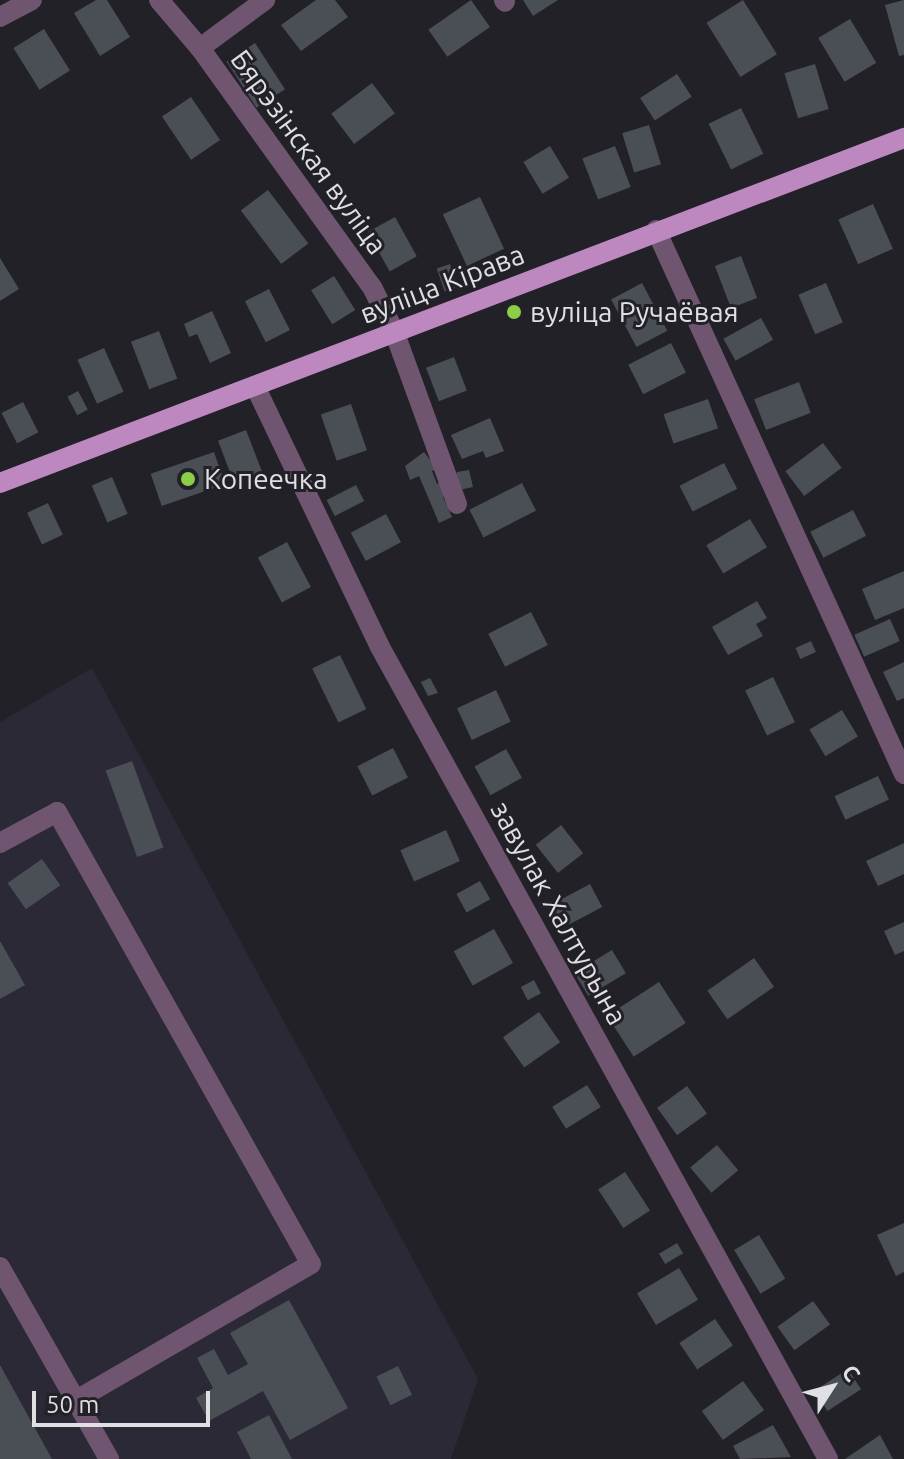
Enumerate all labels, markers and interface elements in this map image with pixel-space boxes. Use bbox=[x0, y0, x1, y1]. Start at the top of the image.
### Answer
street label: Бярэзінская вуліца bbox=[224, 43, 394, 261]
street label: вуліца Кірава bbox=[355, 237, 529, 331]
place label: вуліца Ручаёвая bbox=[530, 295, 739, 329]
marker: вуліца Ручаёвая bbox=[505, 303, 523, 321]
place label: Копеечка bbox=[204, 462, 328, 496]
marker: Копеечка bbox=[179, 470, 197, 488]
street label: завулак Халтурына bbox=[484, 795, 634, 1031]
north arrow bbox=[792, 1347, 872, 1427]
text: С bbox=[838, 1360, 866, 1386]
scale bar bbox=[36, 1375, 214, 1425]
text: 50 m bbox=[46, 1391, 99, 1418]

